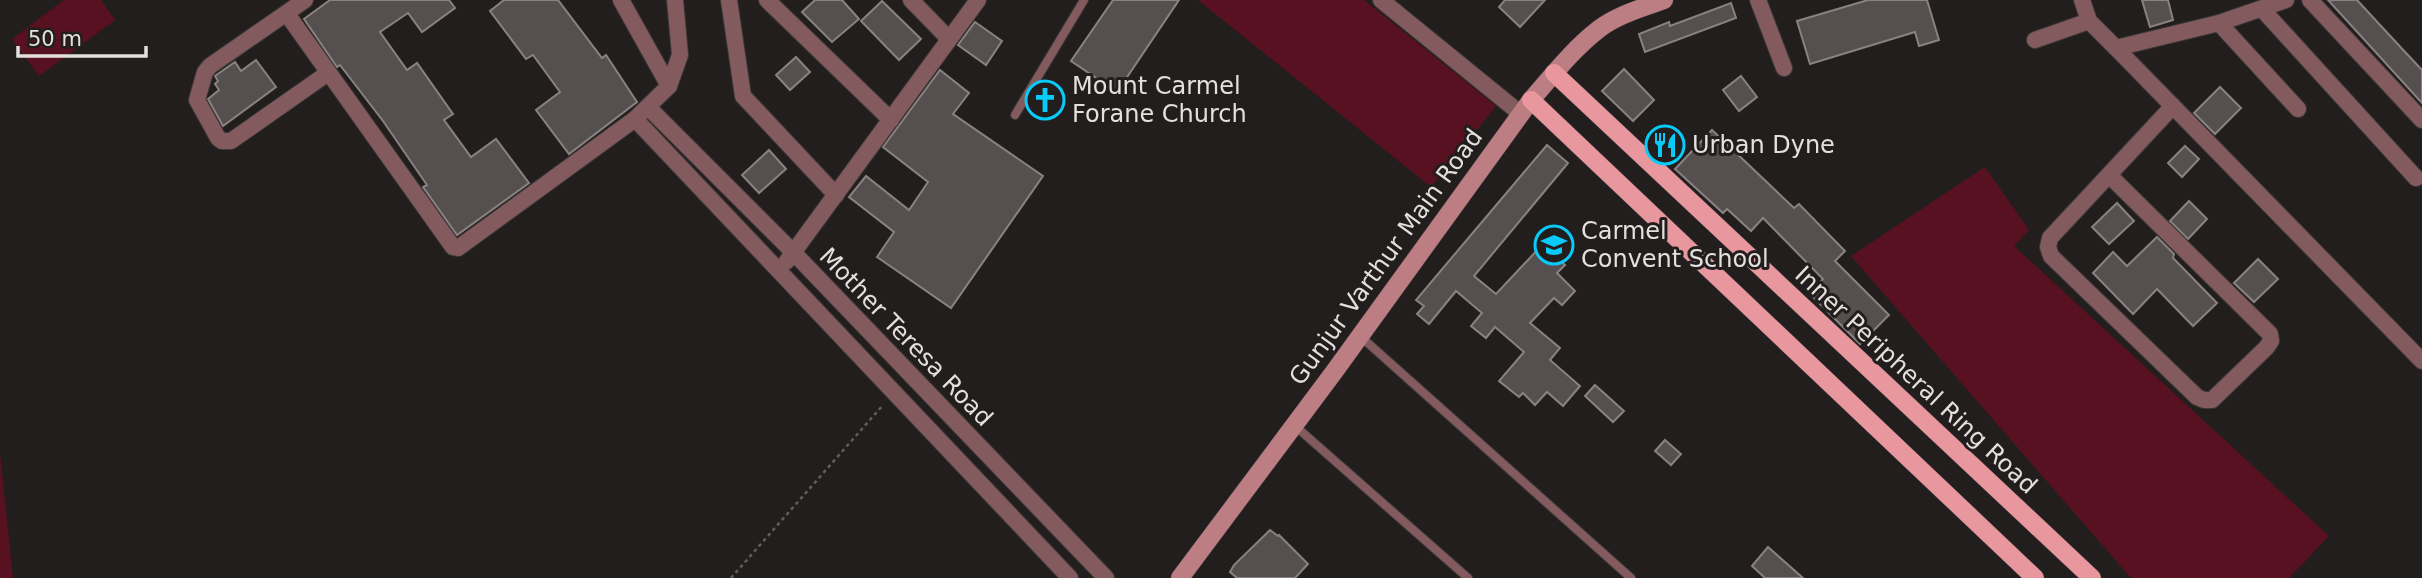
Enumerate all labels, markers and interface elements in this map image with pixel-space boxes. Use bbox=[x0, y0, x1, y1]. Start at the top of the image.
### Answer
scale bar bbox=[18, 14, 145, 58]
text: 50 m bbox=[28, 27, 82, 51]
place label: Mount Carmel Forane Church bbox=[1072, 72, 1247, 128]
church icon: Mount Carmel Forane Church bbox=[1024, 79, 1066, 121]
street label: Gunjur Varthur Main Road bbox=[1284, 123, 1488, 391]
restaurant icon: Urban Dyne bbox=[1644, 124, 1686, 166]
place label: Urban Dyne bbox=[1692, 131, 1835, 159]
place label: Carmel Convent School bbox=[1581, 217, 1769, 273]
school or university icon: Carmel Convent School bbox=[1533, 224, 1575, 266]
street label: Mother Teresa Road bbox=[814, 242, 998, 432]
street label: Inner Peripheral Ring Road bbox=[1789, 261, 2043, 499]

